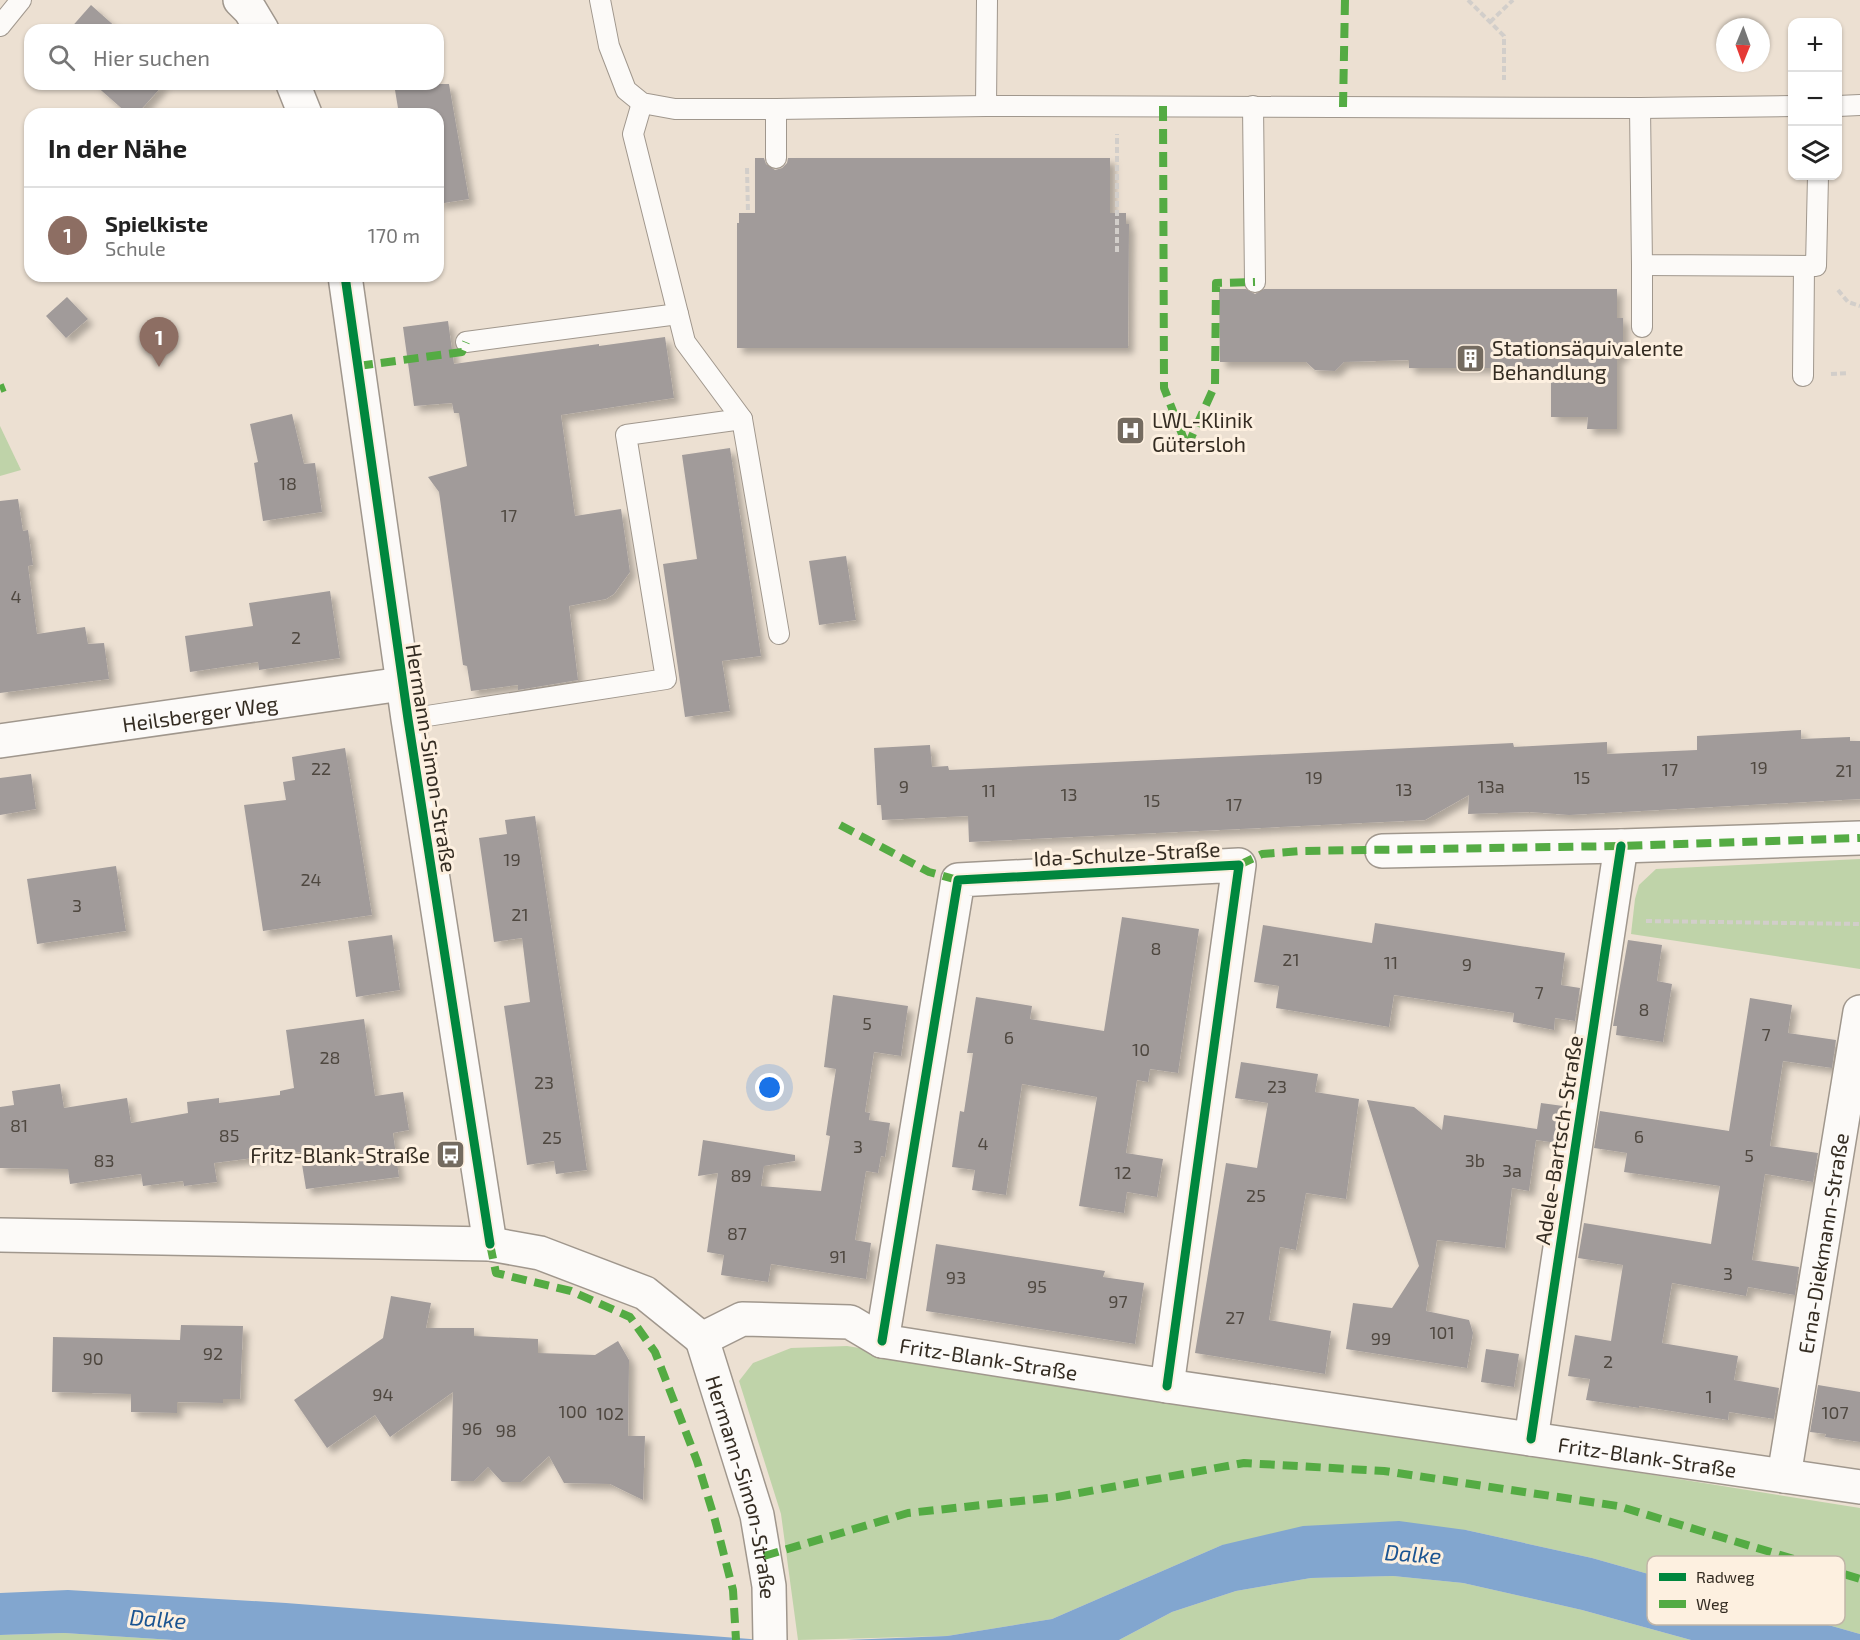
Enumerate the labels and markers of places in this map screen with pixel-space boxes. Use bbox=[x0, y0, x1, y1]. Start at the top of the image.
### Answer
pin: 1 bbox=[140, 318, 178, 367]
place label: Stationsäquivalente Behandlung bbox=[1492, 335, 1683, 384]
building icon: Stationsäquivalente Behandlung bbox=[1455, 343, 1487, 375]
place label: LWL-Klinik Gütersloh bbox=[1152, 407, 1253, 456]
hospital icon: LWL-Klinik Gütersloh bbox=[1115, 415, 1147, 447]
bus stop icon: Fritz-Blank-Straße bbox=[435, 1138, 467, 1170]
place label: Fritz-Blank-Straße bbox=[250, 1142, 430, 1167]

